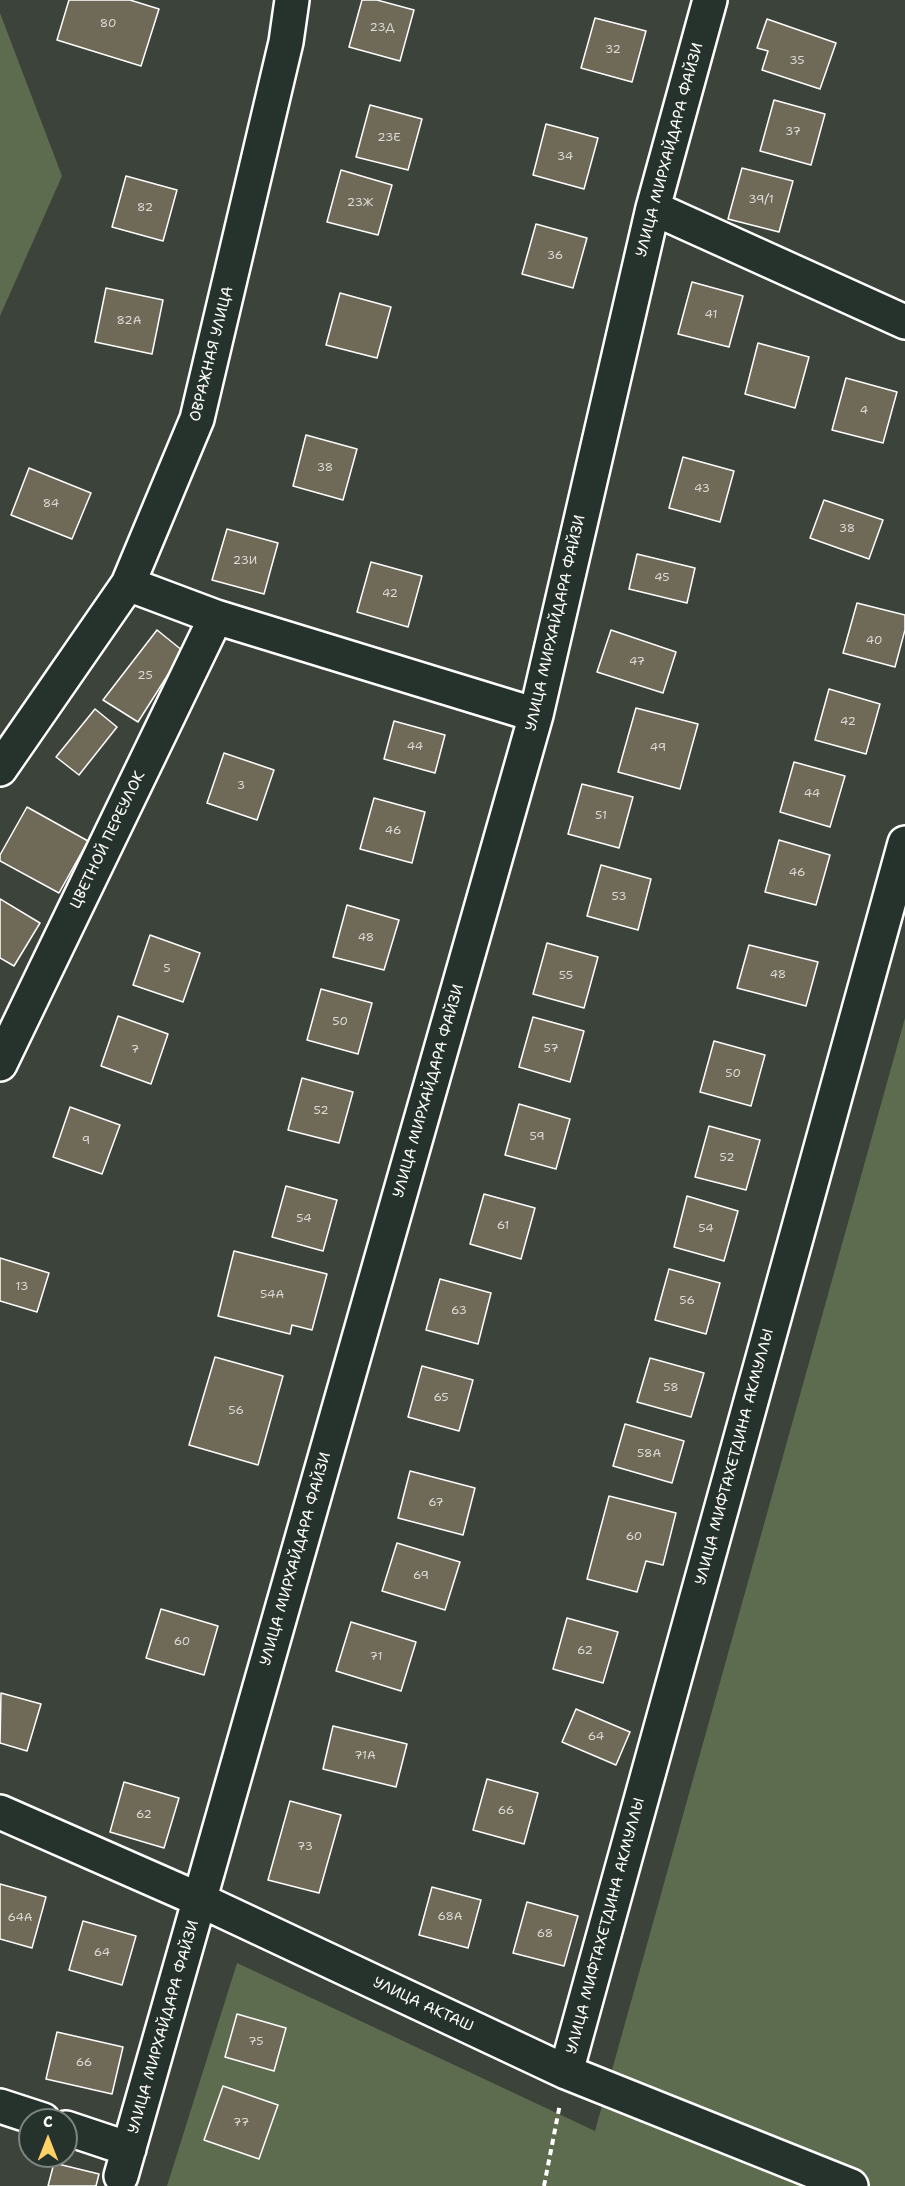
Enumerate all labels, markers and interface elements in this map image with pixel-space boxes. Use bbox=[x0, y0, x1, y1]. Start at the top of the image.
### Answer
house number: 80 bbox=[100, 17, 116, 31]
house number: 23Д bbox=[369, 21, 395, 35]
street label: УЛИЦА МИРХАЙДАРА ФАЙЗИ bbox=[633, 41, 707, 259]
house number: 32 bbox=[605, 43, 621, 57]
house number: 35 bbox=[789, 54, 805, 68]
house number: 37 bbox=[785, 125, 801, 139]
house number: 23Е bbox=[377, 131, 401, 145]
house number: 34 bbox=[557, 150, 573, 164]
house number: 39/1 bbox=[748, 193, 774, 207]
house number: 23Ж bbox=[347, 196, 373, 210]
house number: 82 bbox=[137, 201, 153, 215]
house number: 36 bbox=[547, 249, 563, 263]
street label: ОВРАЖНАЯ УЛИЦА bbox=[186, 285, 238, 423]
house number: 41 bbox=[705, 308, 717, 322]
house number: 82А bbox=[117, 314, 141, 328]
house number: 4 bbox=[860, 404, 868, 418]
house number: 38 bbox=[317, 461, 333, 475]
house number: 43 bbox=[694, 482, 710, 496]
house number: 84 bbox=[43, 497, 59, 511]
street label: УЛИЦА МИРХАЙДАРА ФАЙЗИ bbox=[522, 513, 590, 733]
house number: 38 bbox=[839, 522, 855, 536]
house number: 23И bbox=[233, 554, 257, 568]
house number: 45 bbox=[654, 571, 670, 585]
house number: 42 bbox=[382, 587, 398, 601]
house number: 40 bbox=[866, 634, 882, 648]
house number: 47 bbox=[629, 655, 645, 669]
house number: 25 bbox=[137, 669, 153, 683]
house number: 42 bbox=[840, 715, 856, 729]
house number: 44 bbox=[407, 740, 423, 754]
house number: 49 bbox=[650, 741, 666, 755]
street label: ЦВЕТНОЙ ПЕРЕУЛОК bbox=[67, 768, 149, 912]
house number: 3 bbox=[237, 779, 245, 793]
house number: 44 bbox=[804, 787, 820, 801]
house number: 51 bbox=[595, 809, 607, 823]
house number: 46 bbox=[385, 824, 401, 838]
house number: 46 bbox=[789, 866, 805, 880]
house number: 53 bbox=[611, 890, 627, 904]
house number: 48 bbox=[358, 931, 374, 945]
house number: 5 bbox=[163, 962, 171, 976]
house number: 48 bbox=[770, 968, 786, 982]
house number: 55 bbox=[559, 969, 573, 983]
street label: УЛИЦА МИРХАЙДАРА ФАЙЗИ bbox=[390, 982, 468, 1200]
house number: 50 bbox=[332, 1015, 348, 1029]
house number: 57 bbox=[543, 1042, 559, 1056]
house number: 7 bbox=[131, 1043, 139, 1057]
house number: 50 bbox=[725, 1067, 741, 1081]
house number: 52 bbox=[313, 1104, 329, 1118]
house number: 59 bbox=[529, 1130, 545, 1144]
house number: 9 bbox=[82, 1134, 90, 1148]
house number: 52 bbox=[719, 1151, 735, 1165]
house number: 54 bbox=[296, 1212, 312, 1226]
house number: 61 bbox=[497, 1219, 509, 1233]
house number: 54 bbox=[698, 1222, 714, 1236]
house number: 13 bbox=[16, 1280, 28, 1294]
house number: 54А bbox=[260, 1288, 284, 1302]
house number: 56 bbox=[679, 1294, 695, 1308]
house number: 63 bbox=[451, 1304, 467, 1318]
street label: УЛИЦА МИФТАХЕТДИНА АКМУЛЛЫ bbox=[692, 1327, 778, 1587]
house number: 58 bbox=[663, 1381, 679, 1395]
house number: 65 bbox=[433, 1391, 449, 1405]
house number: 56 bbox=[228, 1404, 244, 1418]
house number: 58А bbox=[637, 1447, 661, 1461]
street label: УЛИЦА МИРХАЙДАРА ФАЙЗИ bbox=[257, 1450, 335, 1668]
house number: 67 bbox=[428, 1496, 444, 1510]
house number: 60 bbox=[626, 1530, 642, 1544]
house number: 69 bbox=[413, 1569, 429, 1583]
house number: 60 bbox=[174, 1635, 190, 1649]
house number: 62 bbox=[577, 1644, 593, 1658]
house number: 71 bbox=[370, 1650, 382, 1664]
house number: 64 bbox=[588, 1730, 604, 1744]
house number: 71А bbox=[354, 1749, 376, 1763]
street label: УЛИЦА МИФТАХЕТДИНА АКМУЛЛЫ bbox=[563, 1796, 649, 2056]
house number: 66 bbox=[498, 1804, 514, 1818]
house number: 62 bbox=[136, 1808, 152, 1822]
house number: 73 bbox=[297, 1840, 313, 1854]
house number: 68А bbox=[437, 1910, 463, 1924]
house number: 64А bbox=[7, 1911, 33, 1925]
street label: УЛИЦА МИРХАЙДАРА ФАЙЗИ bbox=[125, 1918, 203, 2136]
house number: 68 bbox=[537, 1927, 553, 1941]
house number: 64 bbox=[94, 1946, 110, 1960]
street label: УЛИЦА АКТАШ bbox=[370, 1974, 476, 2036]
house number: 75 bbox=[248, 2035, 264, 2049]
house number: 66 bbox=[76, 2056, 92, 2070]
north arrow bbox=[18, 2108, 78, 2168]
text: С bbox=[43, 2111, 53, 2132]
house number: 77 bbox=[233, 2116, 249, 2130]

